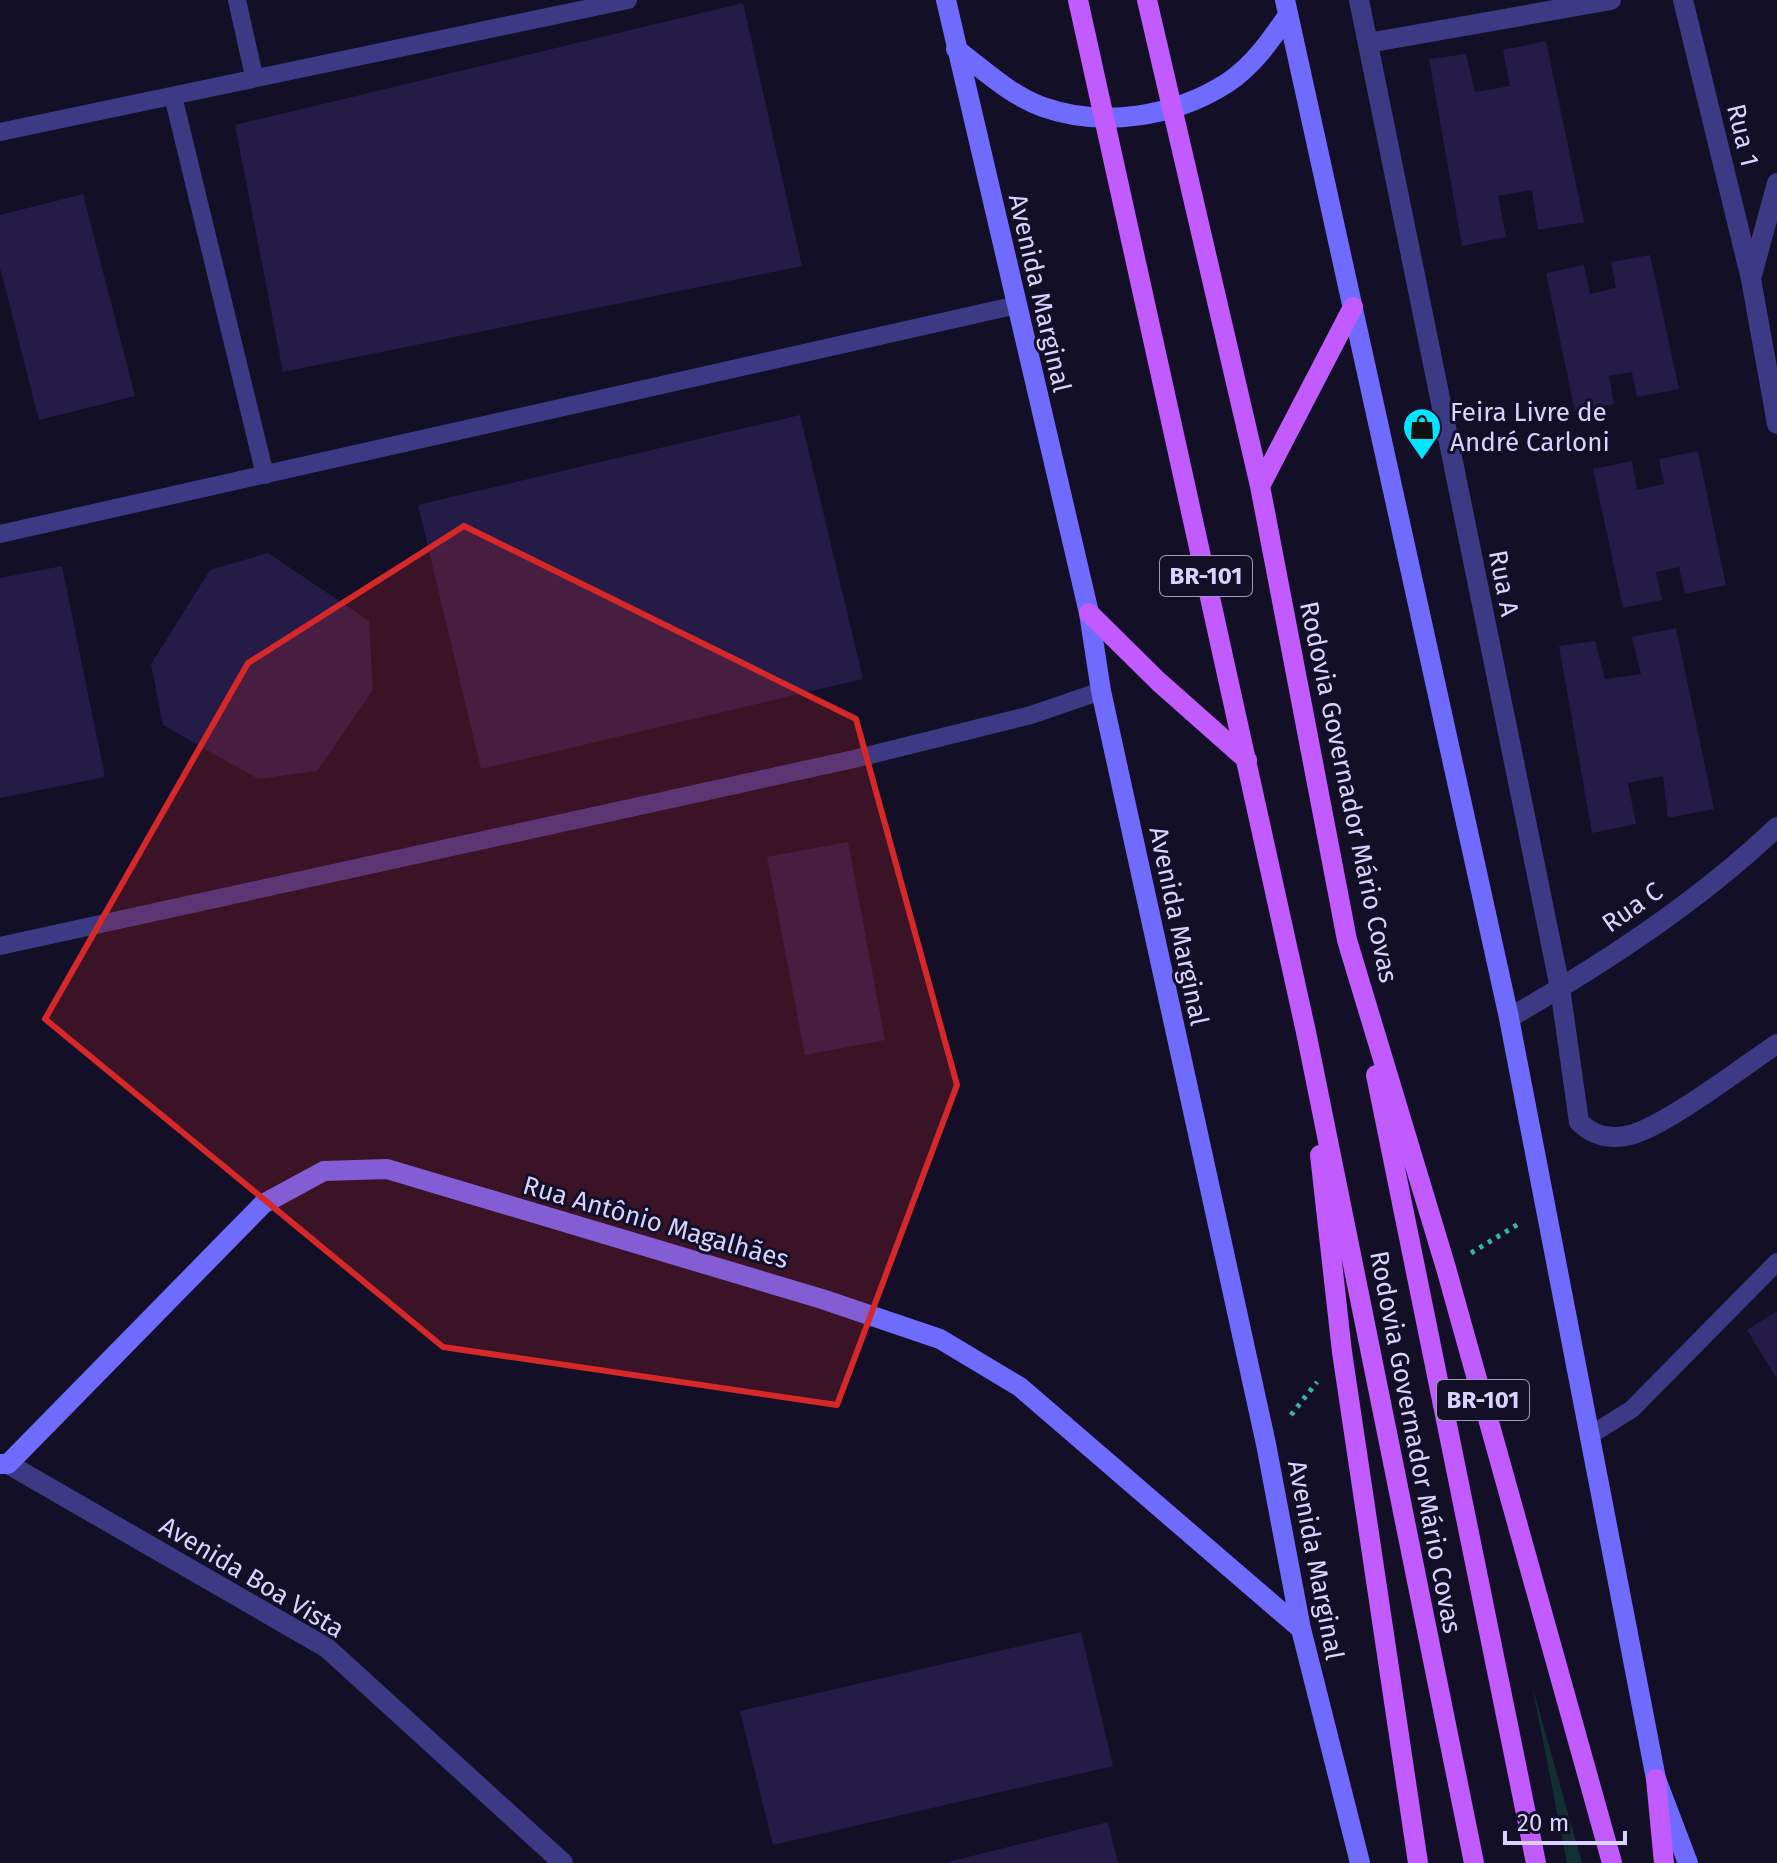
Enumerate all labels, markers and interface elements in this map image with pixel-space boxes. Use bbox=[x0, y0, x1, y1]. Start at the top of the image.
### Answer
street label: Rua 1 bbox=[1720, 101, 1765, 170]
street label: Avenida Marginal bbox=[1002, 191, 1077, 396]
place label: Feira Livre de André Carloni bbox=[1450, 397, 1610, 458]
shop icon: Feira Livre de André Carloni bbox=[1401, 406, 1443, 461]
street label: Rua A bbox=[1482, 547, 1525, 619]
road number: BR-101 bbox=[1160, 556, 1252, 596]
street label: Rodovia Governador Mário Covas bbox=[1293, 599, 1404, 986]
street label: Avenida Marginal bbox=[1142, 824, 1215, 1029]
street label: Rua C bbox=[1596, 875, 1669, 939]
street label: Rua Antônio Magalhães bbox=[519, 1170, 792, 1275]
street label: Rodovia Governador Mário Covas bbox=[1363, 1248, 1468, 1636]
road number: BR-101 bbox=[1437, 1380, 1529, 1420]
street label: Avenida Marginal bbox=[1281, 1458, 1350, 1663]
street label: Avenida Boa Vista bbox=[154, 1510, 350, 1645]
scale bar bbox=[1505, 1795, 1625, 1845]
text: 20 m bbox=[1517, 1809, 1569, 1837]

